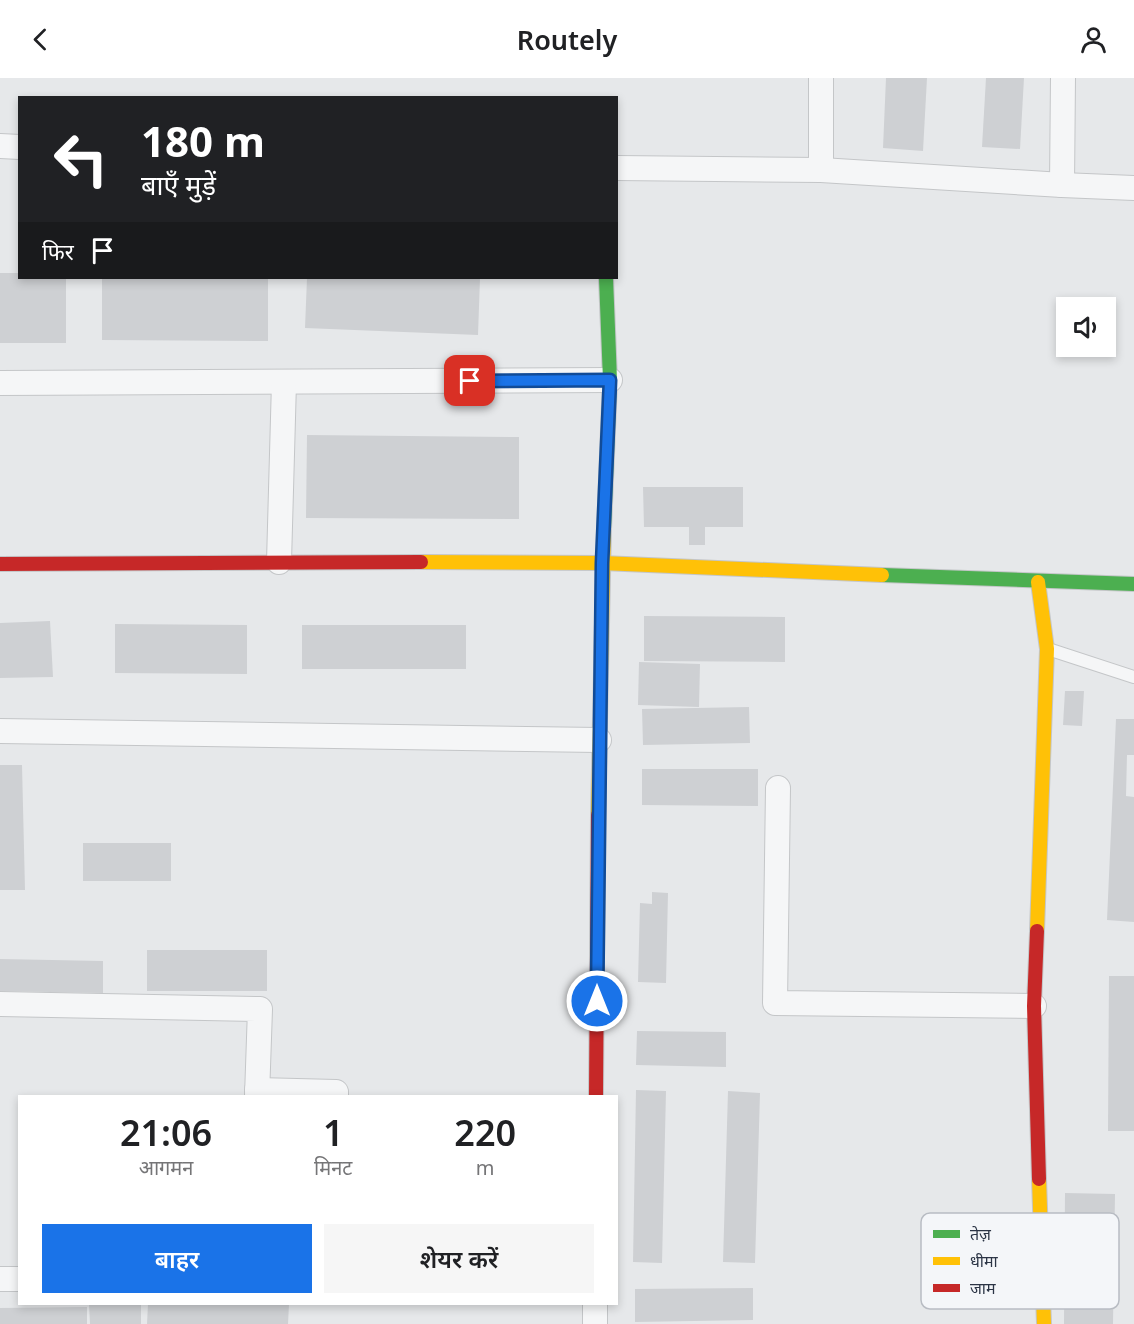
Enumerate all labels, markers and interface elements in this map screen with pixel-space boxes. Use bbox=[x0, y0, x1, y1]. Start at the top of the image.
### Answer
text: Routely bbox=[517, 21, 617, 58]
icon: back bbox=[24, 23, 57, 56]
icon: person bbox=[1077, 23, 1110, 56]
text: 180 m bbox=[141, 112, 265, 169]
icon: left bbox=[42, 120, 120, 198]
text: बाएँ मुड़ें bbox=[141, 166, 216, 203]
icon: arrive bbox=[86, 234, 119, 267]
text: फिर bbox=[42, 236, 74, 266]
map controls bbox=[1056, 297, 1116, 357]
button: sound bbox=[1056, 297, 1116, 357]
pin bbox=[444, 355, 495, 406]
icon: arrive bbox=[453, 364, 486, 397]
position arrow bbox=[565, 969, 629, 1033]
text: 21:06 bbox=[120, 1108, 212, 1157]
text: 1 bbox=[323, 1108, 344, 1157]
text: 220 bbox=[454, 1108, 516, 1157]
text: आगमन bbox=[139, 1154, 193, 1181]
text: मिनट bbox=[314, 1154, 352, 1181]
text: m bbox=[476, 1154, 495, 1181]
legend bbox=[921, 1213, 1119, 1309]
text: तेज़ bbox=[970, 1223, 992, 1245]
button: बाहर bbox=[42, 1224, 312, 1293]
button: शेयर करें bbox=[324, 1224, 594, 1293]
text: धीमा bbox=[970, 1250, 999, 1272]
text: जाम bbox=[970, 1277, 996, 1299]

